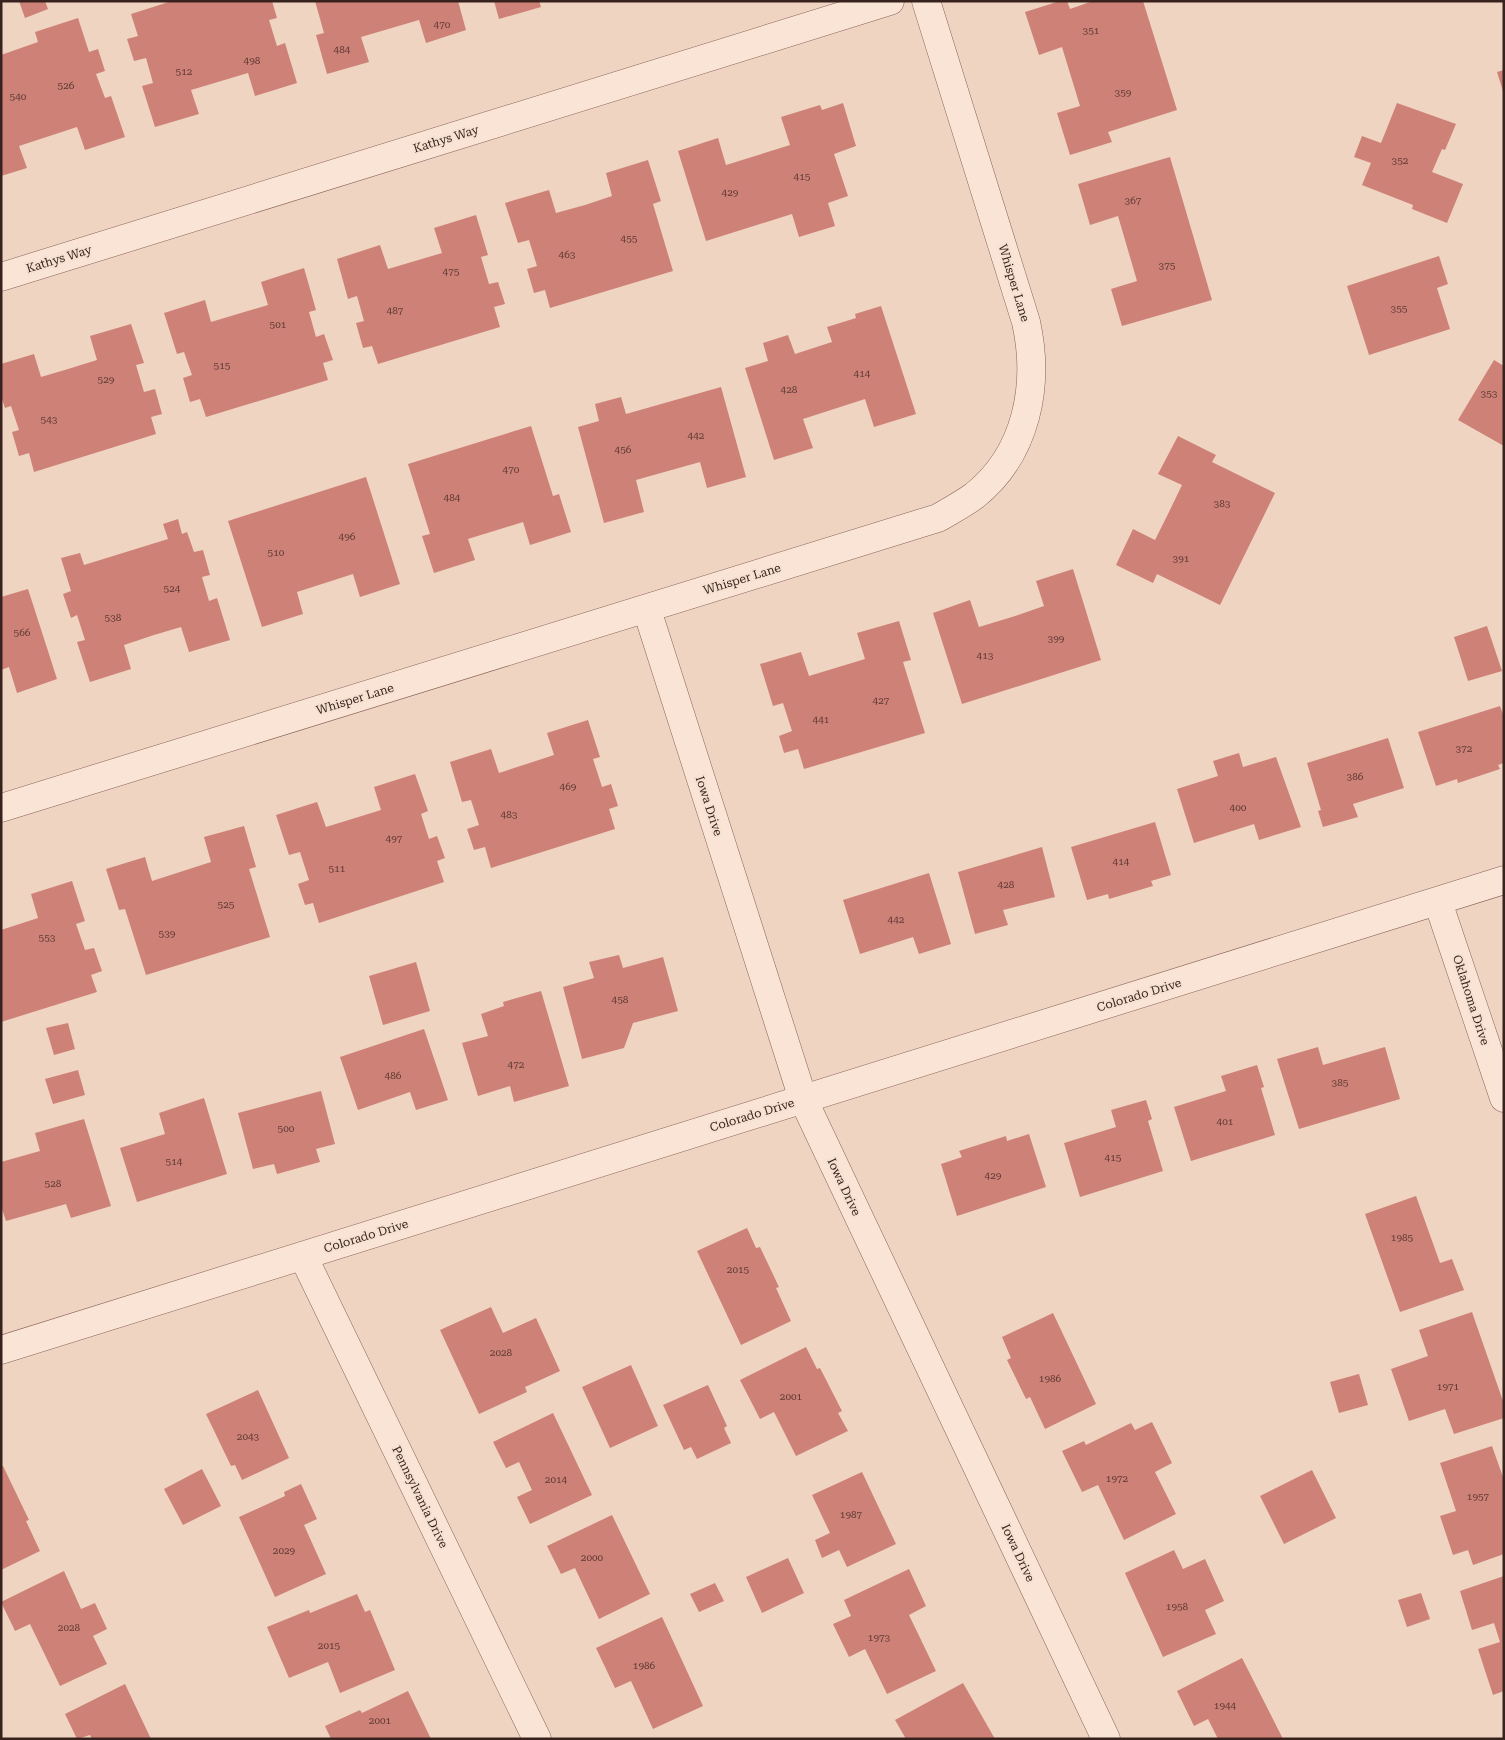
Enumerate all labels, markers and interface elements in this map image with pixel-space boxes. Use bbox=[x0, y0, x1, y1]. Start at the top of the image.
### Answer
house number: 470 bbox=[434, 19, 451, 30]
house number: 351 bbox=[1083, 25, 1100, 36]
house number: 484 bbox=[334, 44, 351, 55]
house number: 498 bbox=[244, 55, 261, 66]
house number: 512 bbox=[176, 66, 193, 77]
house number: 526 bbox=[58, 80, 75, 91]
house number: 359 bbox=[1115, 87, 1132, 98]
house number: 540 bbox=[10, 91, 27, 102]
street label: Kathys Way bbox=[412, 122, 481, 156]
house number: 352 bbox=[1392, 155, 1409, 166]
house number: 415 bbox=[794, 171, 811, 182]
house number: 429 bbox=[722, 187, 739, 198]
house number: 367 bbox=[1125, 195, 1142, 206]
house number: 455 bbox=[621, 233, 638, 244]
street label: Kathys Way bbox=[25, 242, 94, 276]
street label: Whisper Lane bbox=[996, 243, 1033, 324]
house number: 463 bbox=[559, 249, 576, 260]
house number: 375 bbox=[1159, 260, 1176, 271]
house number: 475 bbox=[443, 266, 460, 277]
house number: 355 bbox=[1391, 303, 1408, 314]
house number: 487 bbox=[387, 305, 404, 316]
house number: 501 bbox=[270, 319, 287, 330]
house number: 515 bbox=[214, 360, 231, 371]
house number: 414 bbox=[854, 368, 871, 379]
house number: 529 bbox=[98, 374, 115, 385]
house number: 428 bbox=[781, 384, 798, 395]
house number: 353 bbox=[1481, 388, 1498, 399]
house number: 543 bbox=[41, 414, 58, 425]
house number: 442 bbox=[688, 430, 705, 441]
house number: 456 bbox=[615, 444, 632, 455]
house number: 470 bbox=[503, 464, 520, 475]
house number: 484 bbox=[444, 492, 461, 503]
house number: 383 bbox=[1214, 498, 1231, 509]
house number: 496 bbox=[339, 531, 356, 542]
house number: 510 bbox=[268, 547, 285, 558]
house number: 391 bbox=[1173, 553, 1190, 564]
street label: Whisper Lane bbox=[702, 560, 783, 597]
house number: 524 bbox=[164, 583, 181, 594]
house number: 538 bbox=[105, 612, 122, 623]
house number: 566 bbox=[14, 627, 31, 638]
house number: 399 bbox=[1048, 633, 1065, 644]
house number: 413 bbox=[977, 650, 994, 661]
street label: Whisper Lane bbox=[315, 680, 396, 717]
house number: 427 bbox=[873, 695, 890, 706]
house number: 441 bbox=[813, 714, 830, 725]
house number: 372 bbox=[1456, 743, 1473, 754]
house number: 386 bbox=[1347, 771, 1364, 782]
street label: Iowa Drive bbox=[693, 774, 725, 838]
house number: 469 bbox=[560, 781, 577, 792]
house number: 400 bbox=[1230, 802, 1247, 813]
house number: 483 bbox=[501, 809, 518, 820]
house number: 497 bbox=[386, 833, 403, 844]
house number: 414 bbox=[1113, 856, 1130, 867]
house number: 511 bbox=[329, 863, 346, 874]
house number: 428 bbox=[998, 879, 1015, 890]
house number: 525 bbox=[218, 899, 235, 910]
house number: 442 bbox=[888, 914, 905, 925]
house number: 539 bbox=[159, 928, 176, 939]
house number: 553 bbox=[39, 932, 56, 943]
street label: Oklahoma Drive bbox=[1450, 953, 1492, 1047]
street label: Colorado Drive bbox=[1095, 975, 1183, 1015]
house number: 458 bbox=[612, 994, 629, 1005]
house number: 472 bbox=[508, 1059, 525, 1070]
house number: 486 bbox=[385, 1070, 402, 1081]
house number: 385 bbox=[1332, 1077, 1349, 1088]
street label: Colorado Drive bbox=[708, 1095, 796, 1135]
house number: 401 bbox=[1217, 1116, 1234, 1127]
house number: 500 bbox=[278, 1123, 295, 1134]
house number: 415 bbox=[1105, 1152, 1122, 1163]
house number: 514 bbox=[166, 1156, 183, 1167]
street label: Iowa Drive bbox=[825, 1156, 864, 1218]
house number: 429 bbox=[985, 1170, 1002, 1181]
house number: 528 bbox=[45, 1178, 62, 1189]
street label: Colorado Drive bbox=[322, 1216, 410, 1256]
house number: 1985 bbox=[1391, 1232, 1414, 1243]
house number: 2015 bbox=[727, 1264, 750, 1275]
house number: 2028 bbox=[490, 1347, 513, 1358]
house number: 1986 bbox=[1039, 1373, 1062, 1384]
house number: 1971 bbox=[1437, 1381, 1460, 1392]
house number: 2001 bbox=[780, 1391, 803, 1402]
house number: 2043 bbox=[237, 1431, 260, 1442]
street label: Pennsylvania Drive bbox=[389, 1444, 451, 1551]
house number: 1972 bbox=[1106, 1473, 1129, 1484]
house number: 2014 bbox=[545, 1474, 568, 1485]
house number: 1957 bbox=[1467, 1491, 1490, 1502]
house number: 1987 bbox=[840, 1509, 863, 1520]
street label: Iowa Drive bbox=[999, 1522, 1038, 1584]
house number: 2029 bbox=[273, 1545, 296, 1556]
house number: 2000 bbox=[581, 1552, 604, 1563]
house number: 1958 bbox=[1166, 1601, 1189, 1612]
house number: 2028 bbox=[58, 1622, 81, 1633]
house number: 1973 bbox=[868, 1632, 891, 1643]
house number: 2015 bbox=[318, 1640, 341, 1651]
house number: 1986 bbox=[633, 1660, 656, 1671]
house number: 1944 bbox=[1214, 1700, 1237, 1711]
house number: 2001 bbox=[369, 1715, 392, 1726]

